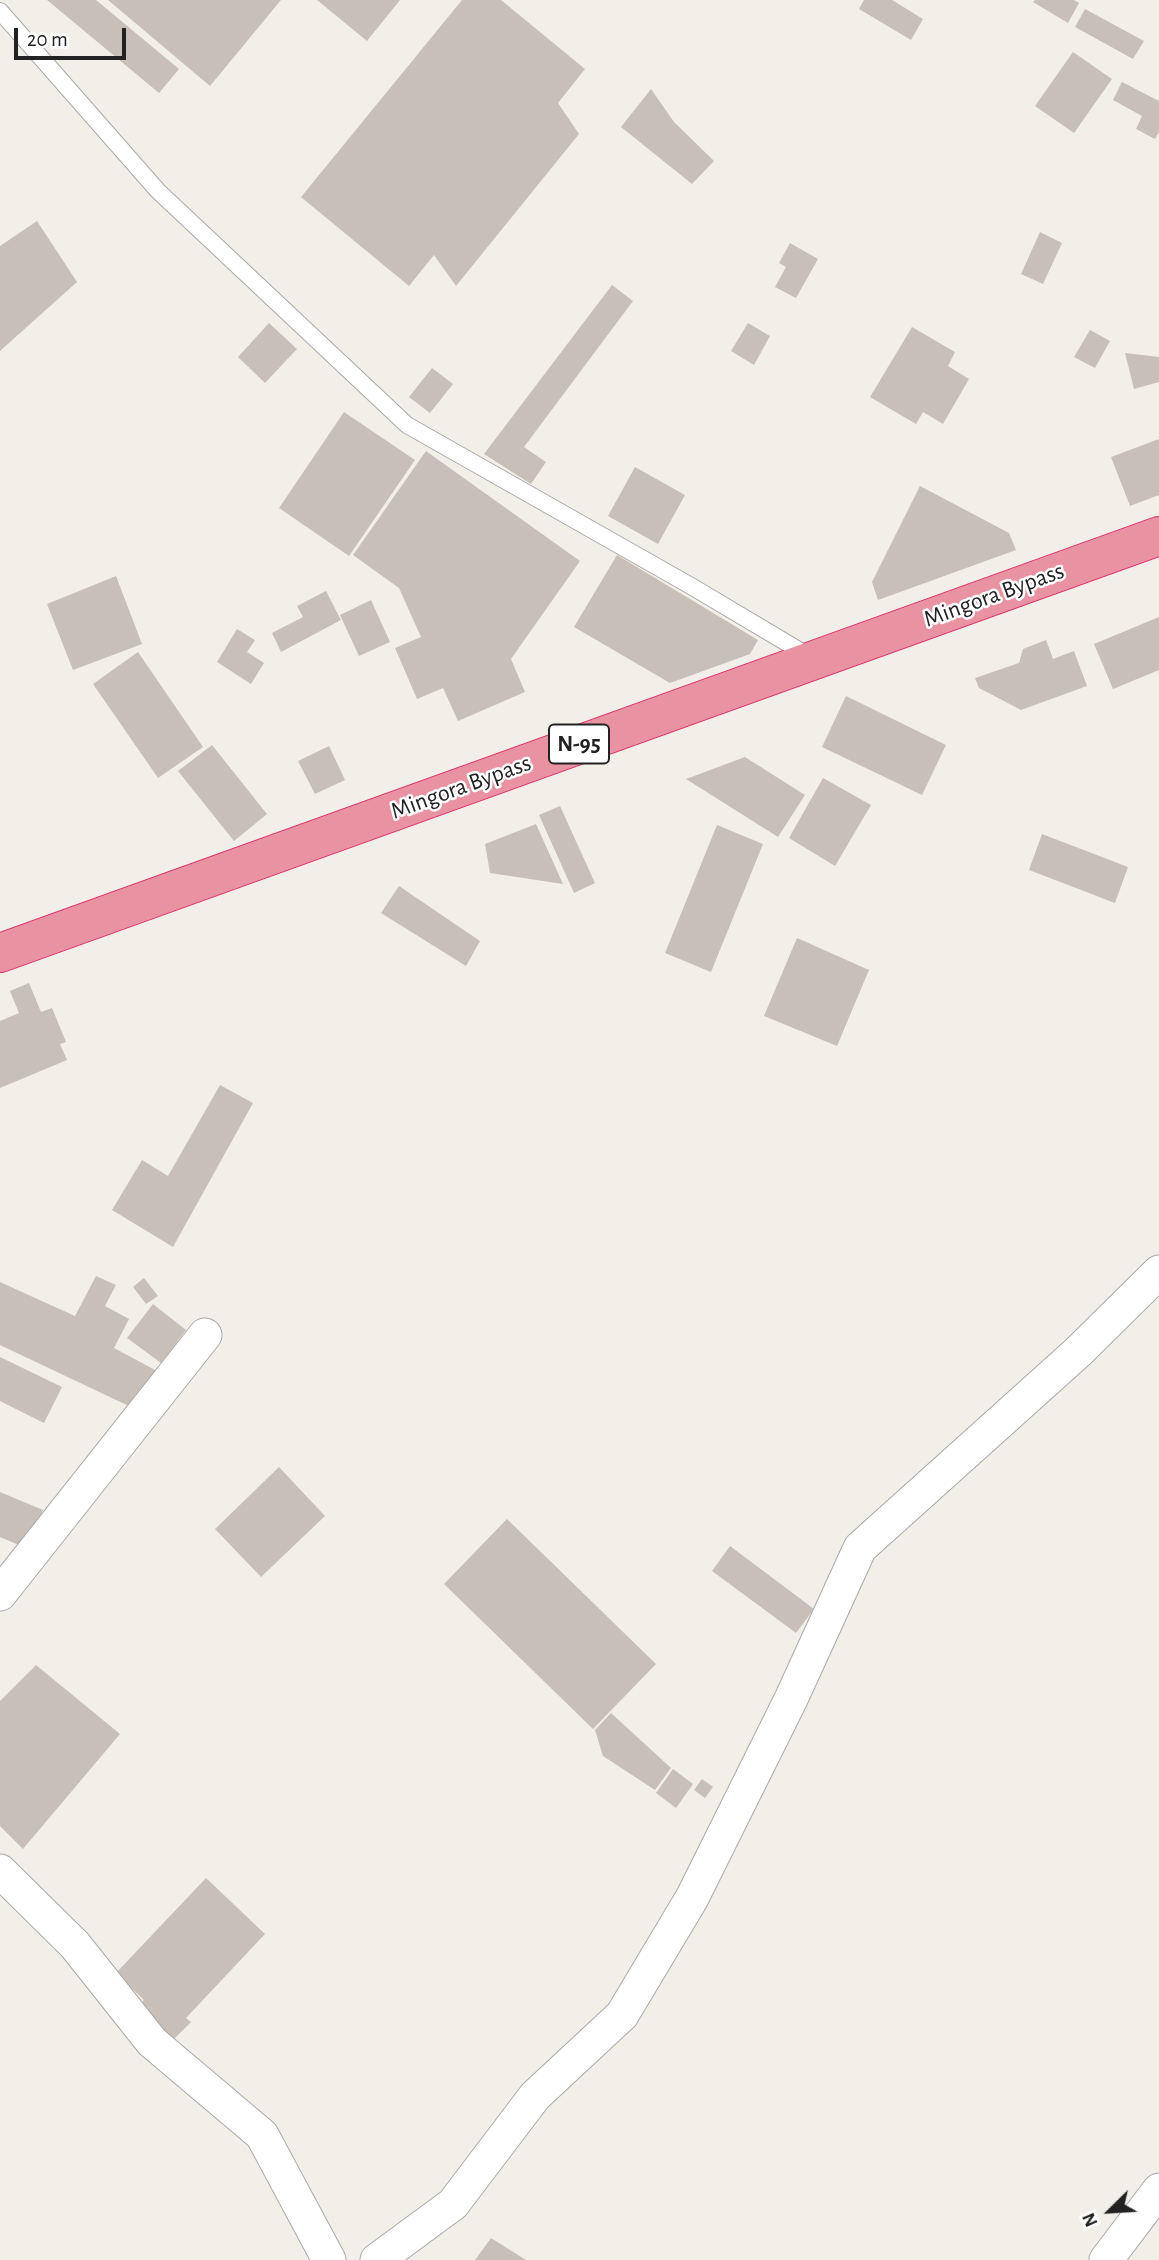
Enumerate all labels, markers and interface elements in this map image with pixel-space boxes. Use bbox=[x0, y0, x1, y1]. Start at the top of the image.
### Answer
scale bar bbox=[18, 14, 130, 58]
text: 20 m bbox=[27, 29, 68, 50]
street label: Mingora Bypass bbox=[920, 556, 1068, 634]
road number: N-95 bbox=[549, 724, 609, 764]
street label: Mingora Bypass bbox=[387, 748, 535, 826]
north arrow bbox=[1075, 2176, 1145, 2246]
text: N bbox=[1079, 2210, 1102, 2230]

